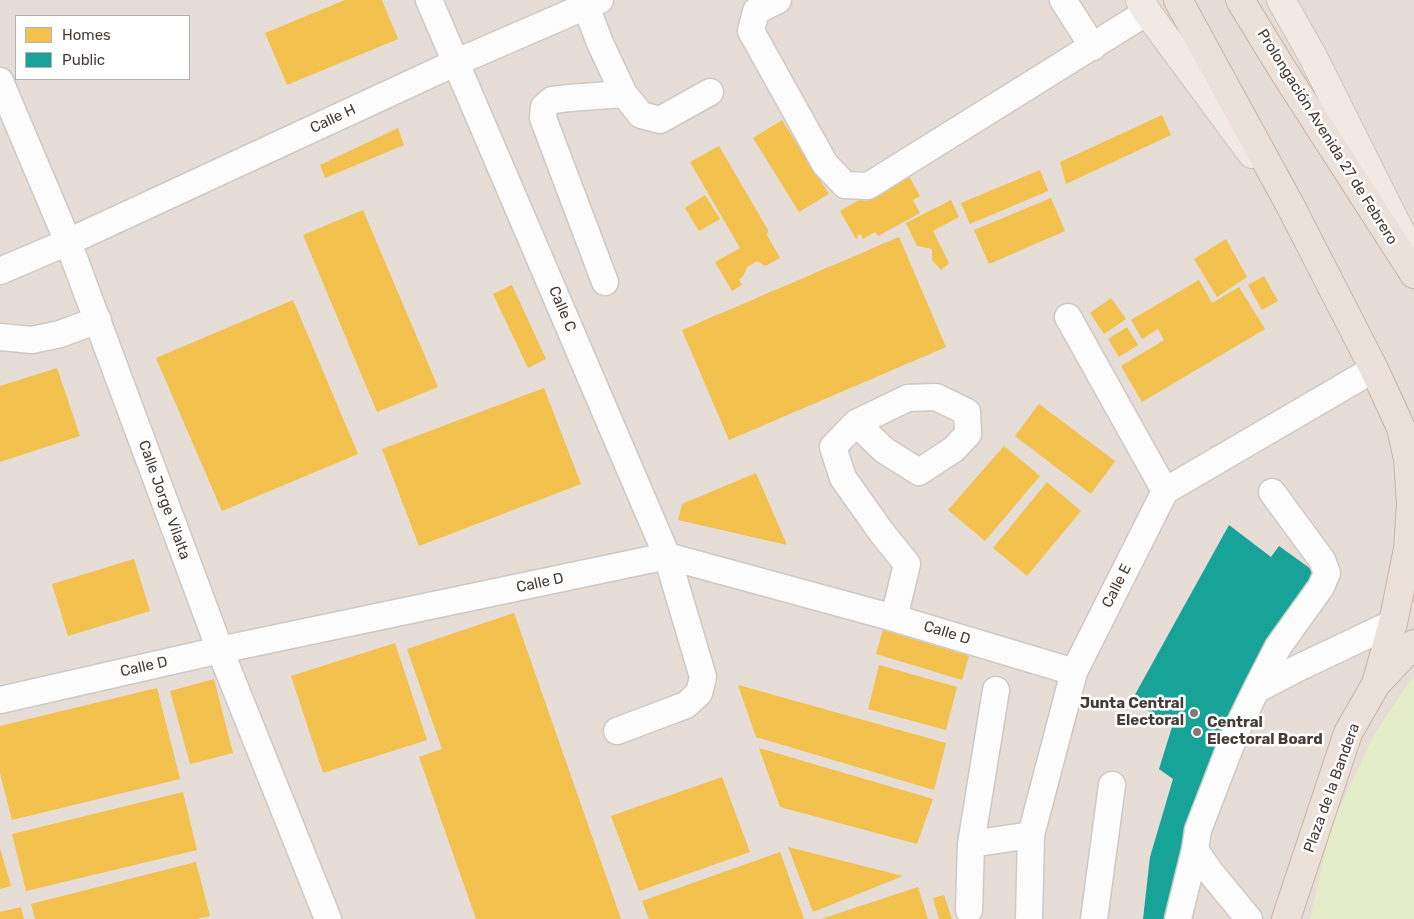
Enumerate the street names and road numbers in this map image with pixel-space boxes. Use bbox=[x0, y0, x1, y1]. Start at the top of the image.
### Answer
street label: Prolongación Avenida 27 de Febrero bbox=[1253, 26, 1401, 248]
street label: Calle H bbox=[307, 101, 359, 137]
street label: Calle C bbox=[544, 284, 580, 334]
street label: Calle Jorge Vilalta bbox=[134, 438, 194, 562]
street label: Calle E bbox=[1098, 561, 1136, 611]
street label: Calle D bbox=[515, 569, 565, 597]
street label: Calle D bbox=[921, 617, 973, 649]
street label: Calle D bbox=[119, 653, 169, 681]
street label: Plaza de la Bandera bbox=[1300, 721, 1364, 855]

